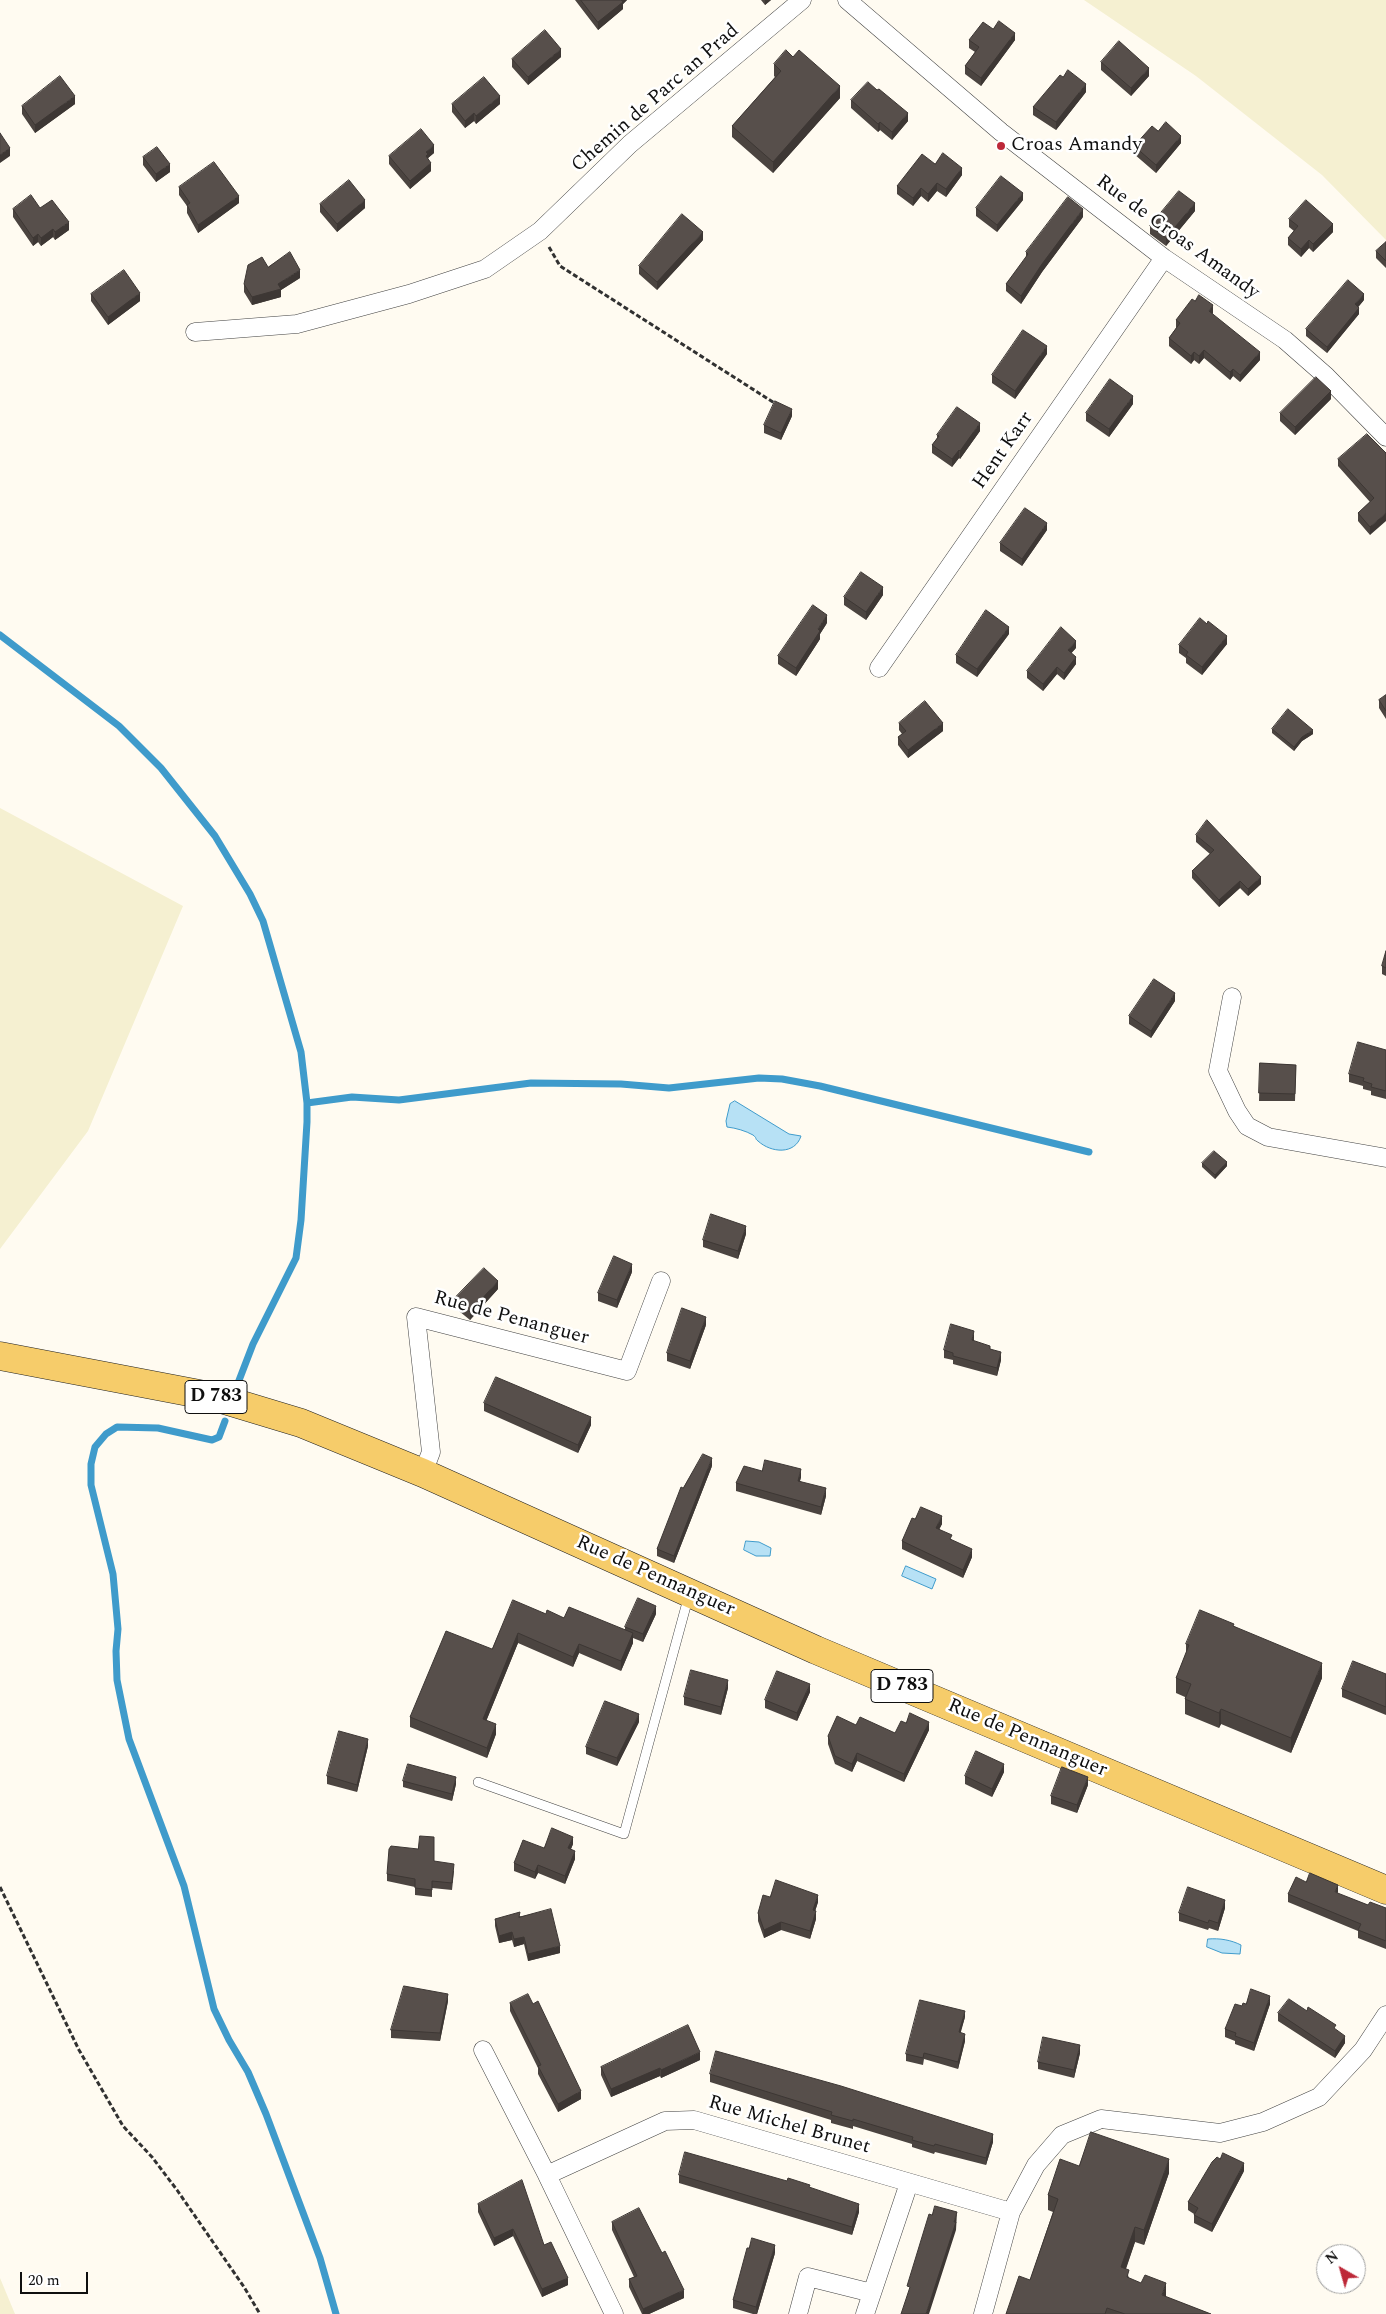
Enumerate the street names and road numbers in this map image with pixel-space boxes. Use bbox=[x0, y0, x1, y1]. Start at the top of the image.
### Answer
street label: Chemin de Parc an Prad bbox=[567, 20, 745, 178]
street label: Rue de Croas Amandy bbox=[1091, 171, 1263, 305]
street label: Hent Karr bbox=[969, 408, 1039, 494]
street label: Rue de Penanguer bbox=[431, 1287, 591, 1351]
road number: D 783 bbox=[185, 1380, 247, 1414]
street label: Rue de Pennanguer bbox=[572, 1531, 738, 1623]
road number: D 783 bbox=[871, 1670, 933, 1702]
street label: Rue de Pennanguer bbox=[943, 1694, 1111, 1784]
street label: Rue Michel Brunet bbox=[705, 2091, 873, 2161]

